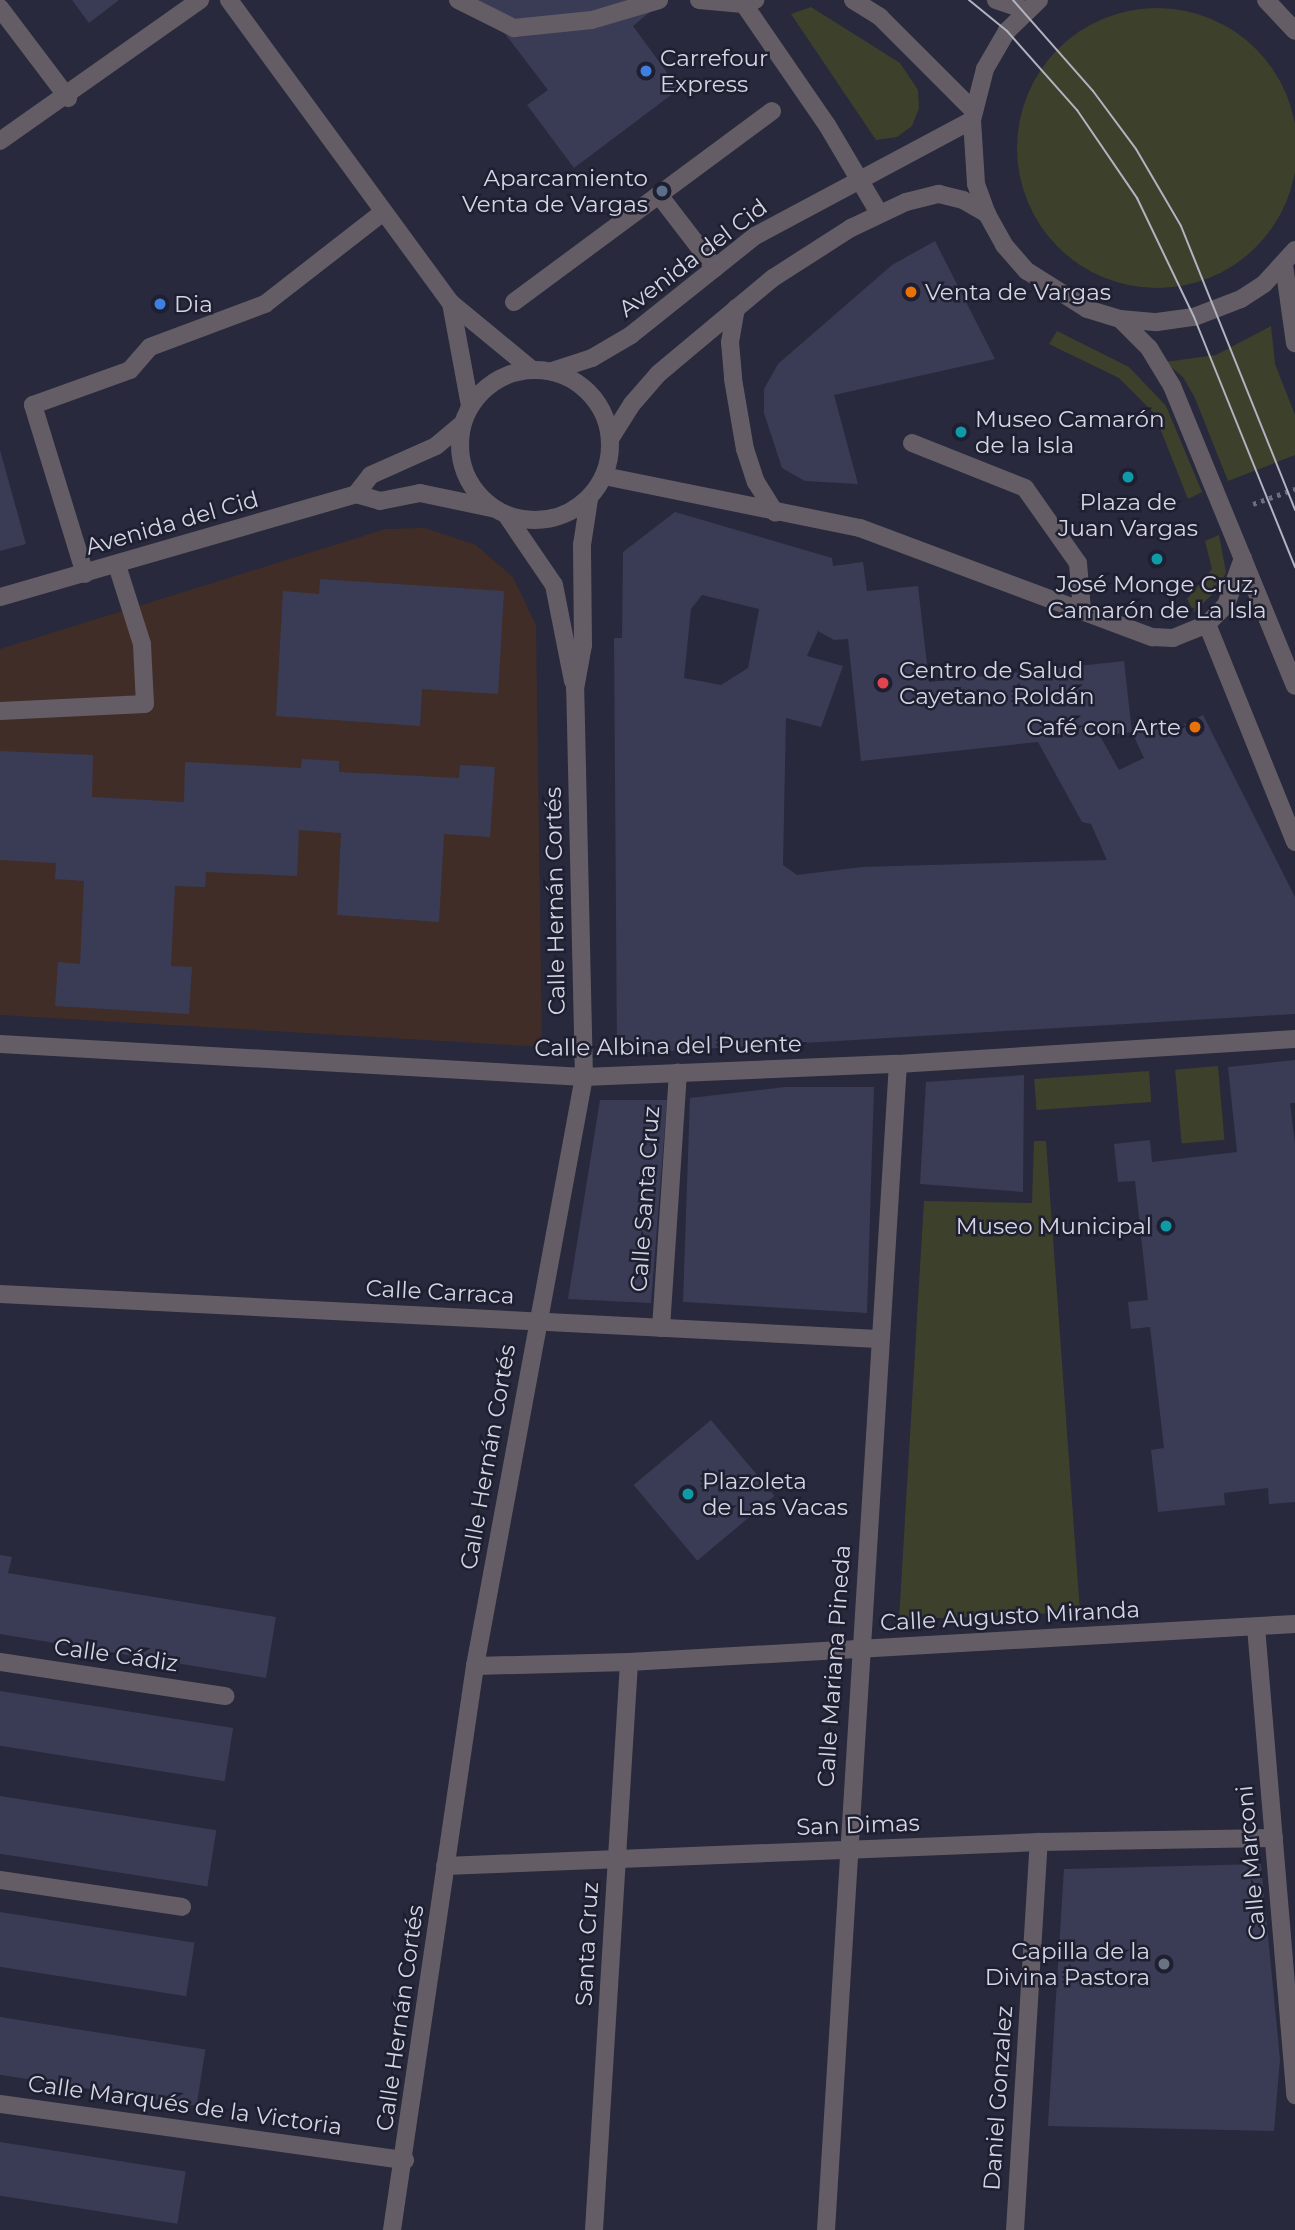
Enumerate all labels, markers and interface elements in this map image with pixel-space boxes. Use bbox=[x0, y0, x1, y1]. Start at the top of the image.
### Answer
place label: Carrefour Express bbox=[660, 44, 768, 98]
marker: Carrefour Express bbox=[638, 63, 654, 79]
place label: Aparcamiento Venta de Vargas bbox=[462, 164, 648, 218]
marker: Aparcamiento Venta de Vargas bbox=[654, 183, 670, 199]
street label: Avenida del Cid bbox=[613, 193, 773, 323]
place label: Venta de Vargas bbox=[925, 278, 1111, 306]
marker: Venta de Vargas bbox=[903, 284, 919, 300]
place label: Dia bbox=[174, 290, 213, 318]
marker: Dia bbox=[152, 296, 168, 312]
place label: Museo Camarón de la Isla bbox=[975, 405, 1165, 459]
marker: Museo Camarón de la Isla bbox=[953, 424, 969, 440]
marker: Plaza de Juan Vargas bbox=[1120, 469, 1136, 485]
street label: Avenida del Cid bbox=[82, 485, 262, 561]
place label: Plaza de Juan Vargas bbox=[1058, 488, 1198, 542]
marker: José Monge Cruz, Camarón de La Isla bbox=[1149, 551, 1165, 567]
place label: José Monge Cruz, Camarón de La Isla bbox=[1047, 570, 1267, 624]
place label: Centro de Salud Cayetano Roldán bbox=[899, 656, 1095, 710]
marker: Centro de Salud Cayetano Roldán bbox=[873, 673, 893, 693]
place label: Café con Arte bbox=[1026, 713, 1181, 741]
marker: Café con Arte bbox=[1187, 719, 1203, 735]
street label: Calle Hernán Cortés bbox=[539, 787, 571, 1015]
street label: Calle Albina del Puente bbox=[534, 1030, 802, 1062]
street label: Calle Santa Cruz bbox=[625, 1105, 665, 1293]
place label: Museo Municipal bbox=[956, 1212, 1152, 1240]
marker: Museo Municipal bbox=[1158, 1218, 1174, 1234]
street label: Calle Carraca bbox=[365, 1274, 515, 1310]
street label: Calle Hernán Cortés bbox=[455, 1342, 521, 1572]
place label: Plazoleta de Las Vacas bbox=[702, 1467, 848, 1521]
marker: Plazoleta de Las Vacas bbox=[680, 1486, 696, 1502]
street label: Calle Mariana Pineda bbox=[812, 1544, 856, 1788]
street label: Calle Augusto Miranda bbox=[879, 1595, 1141, 1637]
street label: Calle Cádiz bbox=[52, 1633, 180, 1677]
street label: Calle Marconi bbox=[1230, 1784, 1272, 1942]
street label: San Dimas bbox=[796, 1809, 920, 1841]
street label: Santa Cruz bbox=[570, 1881, 604, 2007]
street label: Calle Hernán Cortés bbox=[370, 1903, 430, 2133]
place label: Capilla de la Divina Pastora bbox=[985, 1937, 1150, 1991]
marker: Capilla de la Divina Pastora bbox=[1156, 1956, 1172, 1972]
street label: Daniel Gonzalez bbox=[978, 2005, 1018, 2191]
street label: Calle Marqués de la Victoria bbox=[26, 2069, 344, 2141]

